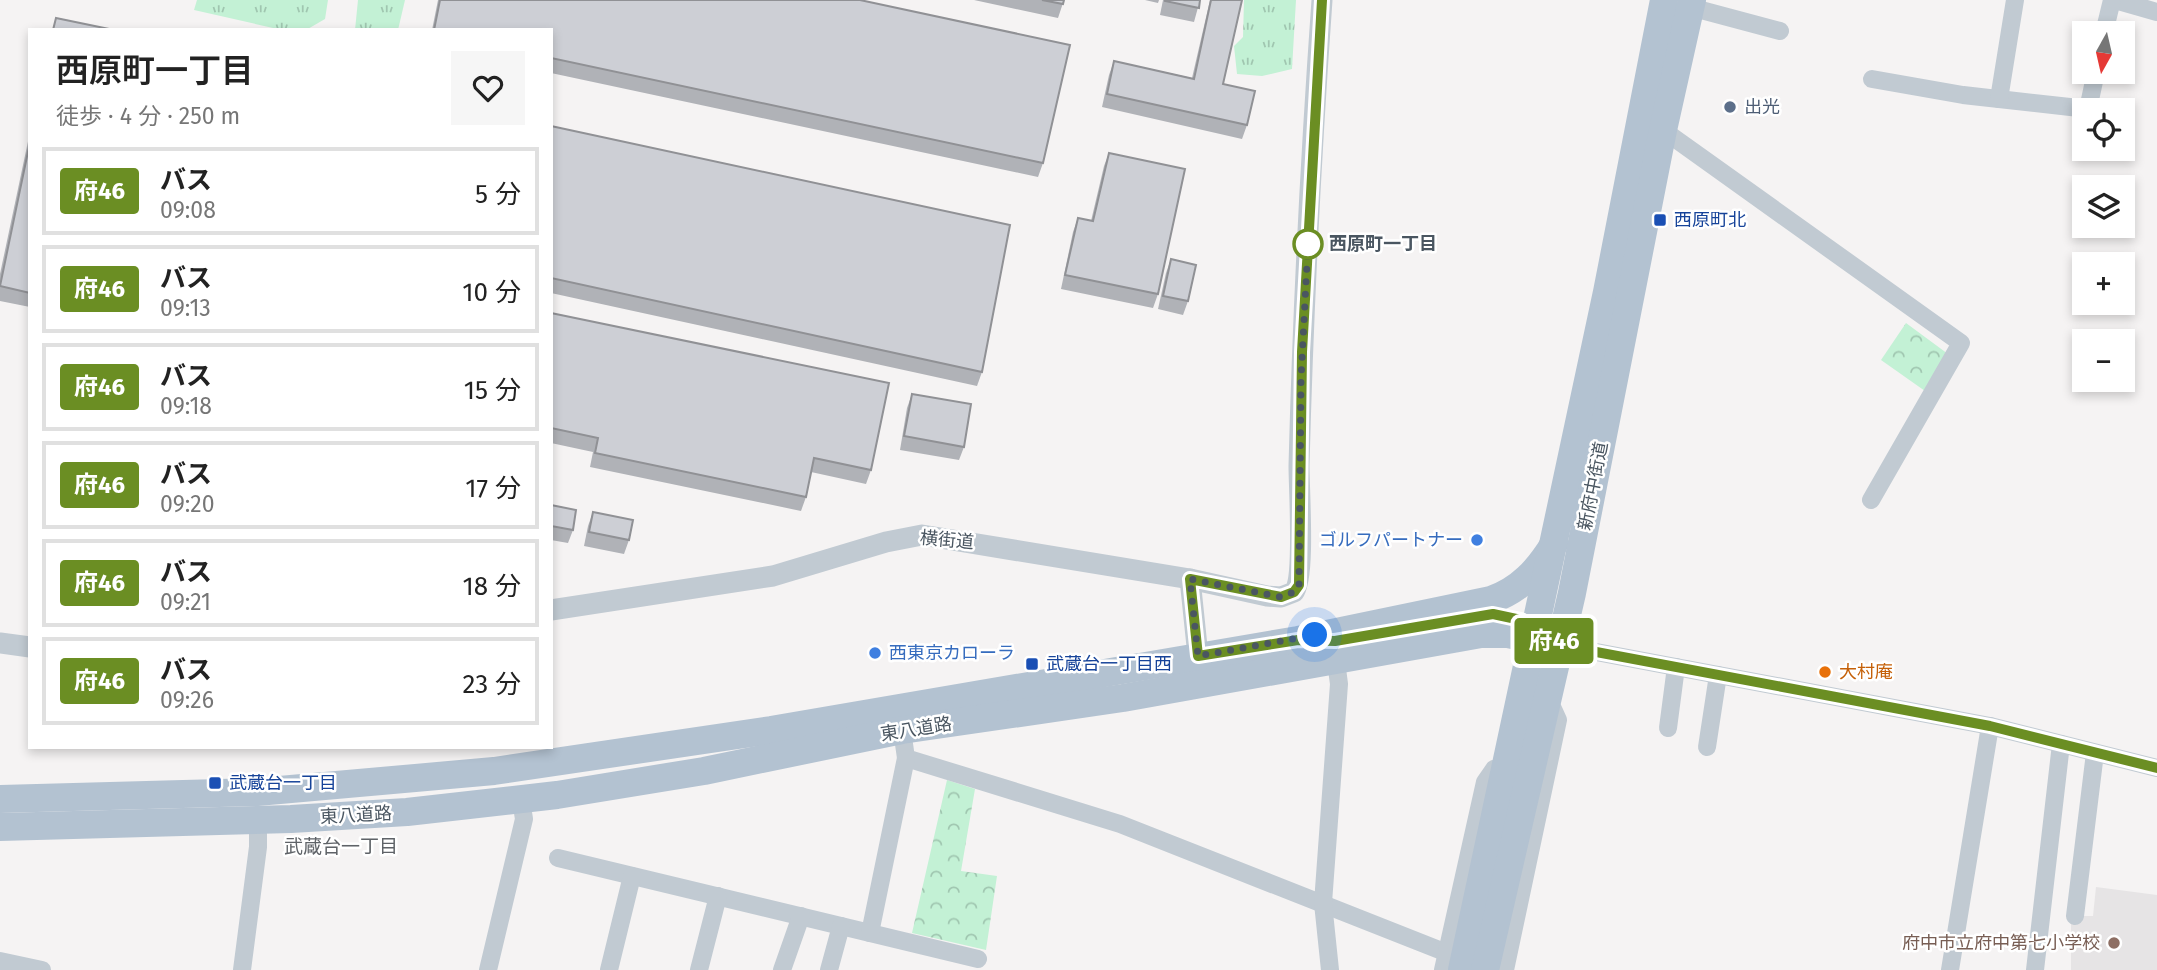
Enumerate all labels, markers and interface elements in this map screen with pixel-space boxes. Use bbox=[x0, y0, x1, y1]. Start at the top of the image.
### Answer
north arrow bbox=[2072, 21, 2135, 84]
map controls bbox=[2072, 21, 2135, 392]
text: 西原町一丁目 bbox=[56, 51, 254, 91]
button: heart bbox=[451, 51, 525, 125]
place label: 出光 bbox=[1744, 96, 1780, 118]
button: locate bbox=[2072, 98, 2135, 161]
marker: 出光 bbox=[1722, 99, 1738, 115]
text: 徒歩 · 4 分 · 250 m bbox=[56, 102, 240, 130]
text: バス bbox=[160, 165, 212, 196]
button: layers bbox=[2072, 175, 2135, 238]
text: 府46 bbox=[74, 177, 125, 205]
text: 5 分 bbox=[475, 179, 521, 210]
text: 09:08 bbox=[160, 196, 216, 224]
place label: 西原町北 bbox=[1674, 209, 1746, 231]
marker: 西原町北 bbox=[1652, 212, 1668, 228]
marker: 西原町一丁目 bbox=[1293, 229, 1323, 259]
place label: 西原町一丁目 bbox=[1329, 233, 1437, 255]
button: + bbox=[2072, 252, 2135, 315]
text: バス bbox=[160, 263, 212, 294]
text: 府46 bbox=[74, 275, 125, 303]
text: 10 分 bbox=[462, 277, 521, 308]
text: 09:13 bbox=[160, 294, 211, 322]
button: − bbox=[2072, 329, 2135, 392]
text: バス bbox=[160, 361, 212, 392]
text: 府46 bbox=[74, 373, 125, 401]
text: 15 分 bbox=[464, 375, 521, 406]
text: 09:18 bbox=[160, 392, 212, 420]
street label: 新府中街道 bbox=[1574, 440, 1612, 532]
text: バス bbox=[160, 459, 212, 490]
text: 府46 bbox=[74, 471, 125, 499]
text: 17 分 bbox=[465, 473, 521, 504]
text: 09:20 bbox=[160, 490, 215, 518]
street label: 横街道 bbox=[919, 527, 975, 553]
place label: ゴルフパートナー bbox=[1319, 529, 1463, 551]
marker: ゴルフパートナー bbox=[1469, 532, 1485, 548]
text: バス bbox=[160, 557, 212, 588]
text: 府46 bbox=[74, 569, 125, 597]
text: 18 分 bbox=[463, 571, 521, 602]
text: 09:21 bbox=[160, 588, 211, 616]
your location bbox=[1297, 617, 1332, 652]
line badge: 府46 bbox=[1514, 618, 1594, 664]
text: 府46 bbox=[1528, 627, 1580, 655]
place label: 西東京カローラ bbox=[889, 642, 1015, 664]
marker: 西東京カローラ bbox=[867, 645, 883, 661]
place label: 武蔵台一丁目西 bbox=[1046, 653, 1172, 675]
text: バス bbox=[160, 655, 212, 686]
marker: 武蔵台一丁目西 bbox=[1024, 656, 1040, 672]
place label: 大村庵 bbox=[1839, 661, 1893, 683]
marker: 大村庵 bbox=[1817, 664, 1833, 680]
text: 府46 bbox=[74, 667, 125, 695]
text: 23 分 bbox=[462, 669, 521, 700]
text: 09:26 bbox=[160, 686, 214, 714]
street label: 東八道路 bbox=[879, 713, 953, 745]
place label: 武蔵台一丁目 bbox=[229, 772, 337, 794]
marker: 武蔵台一丁目 bbox=[207, 775, 223, 791]
street label: 東八道路 bbox=[319, 802, 393, 828]
district label: 武蔵台一丁目 bbox=[284, 835, 398, 858]
place label: 府中市立府中第七小学校 bbox=[1902, 932, 2100, 954]
marker: 府中市立府中第七小学校 bbox=[2106, 935, 2122, 951]

